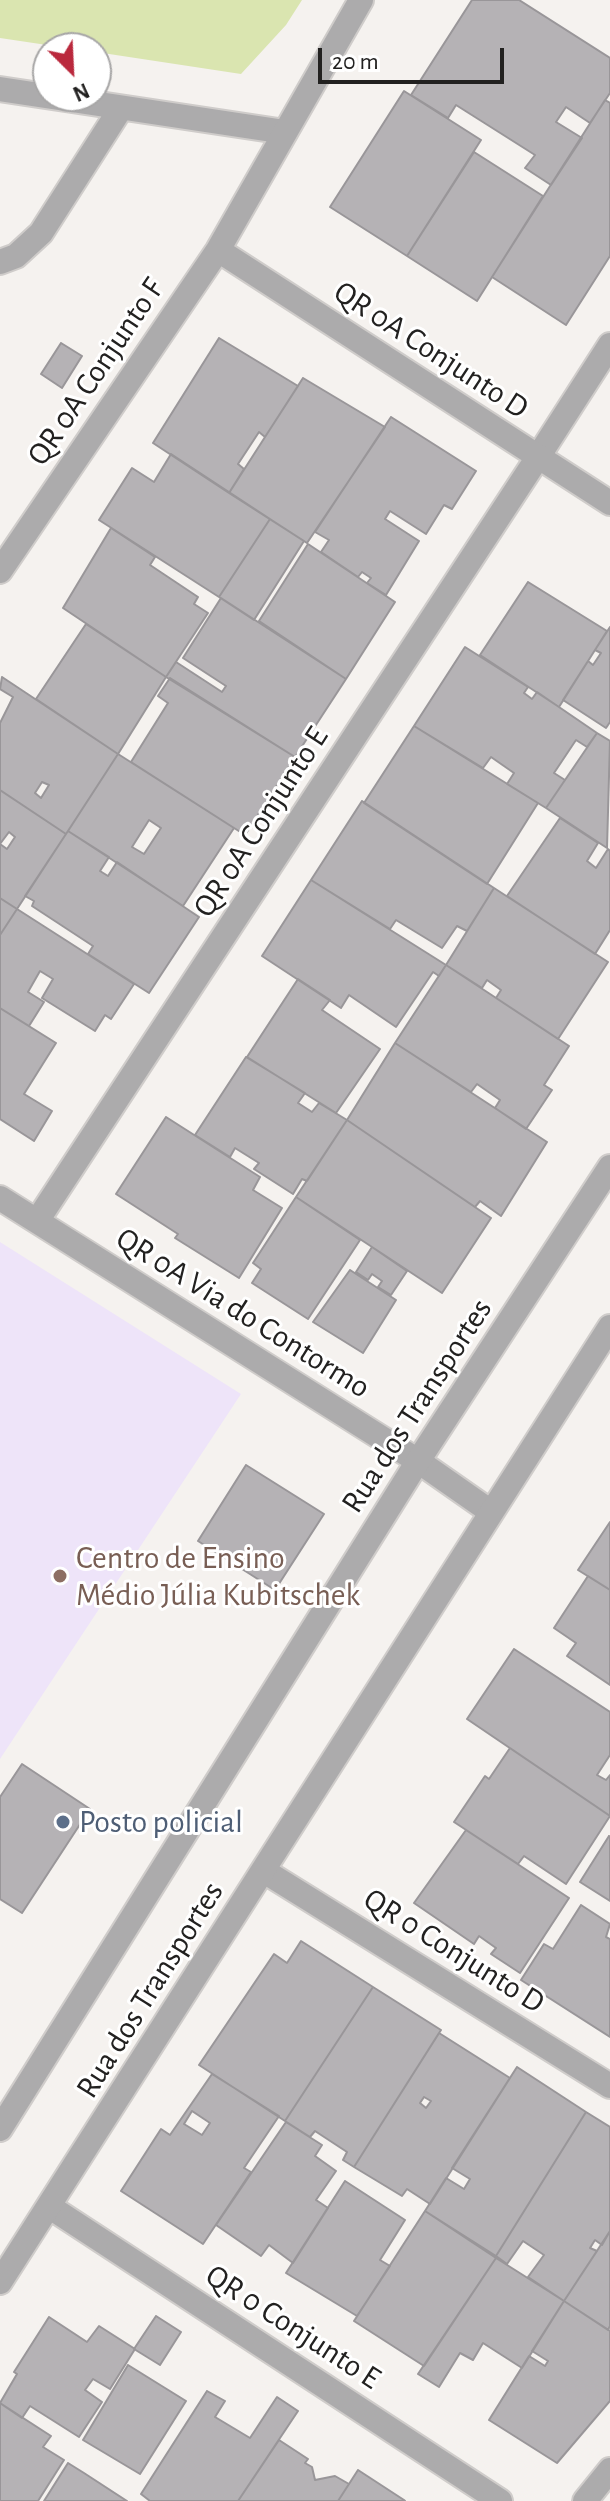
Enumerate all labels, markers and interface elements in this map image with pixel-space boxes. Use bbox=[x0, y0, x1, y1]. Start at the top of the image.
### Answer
north arrow bbox=[32, 32, 112, 112]
scale bar bbox=[322, 32, 508, 82]
text: 20 m bbox=[332, 50, 379, 74]
text: N bbox=[69, 79, 92, 105]
street label: QR 0A Conjunto F bbox=[19, 271, 173, 473]
street label: QR 0A Conjunto D bbox=[326, 273, 536, 427]
street label: QR 0A Conjunto E bbox=[185, 720, 337, 924]
street label: QR 0A Via do Contormo bbox=[109, 1219, 377, 1407]
street label: Rua dos Transportes bbox=[333, 1292, 501, 1520]
place label: Centro de Ensino Médio Júlia Kubitschek bbox=[76, 1539, 360, 1614]
marker: Centro de Ensino Médio Júlia Kubitschek bbox=[51, 1567, 69, 1585]
place label: Posto policial bbox=[79, 1803, 243, 1841]
marker: Posto policial bbox=[54, 1813, 72, 1831]
street label: Rua dos Transportes bbox=[68, 1875, 232, 2105]
street label: QR 0 Conjunto D bbox=[356, 1880, 552, 2022]
street label: QR 0 Conjunto E bbox=[198, 2256, 388, 2398]

